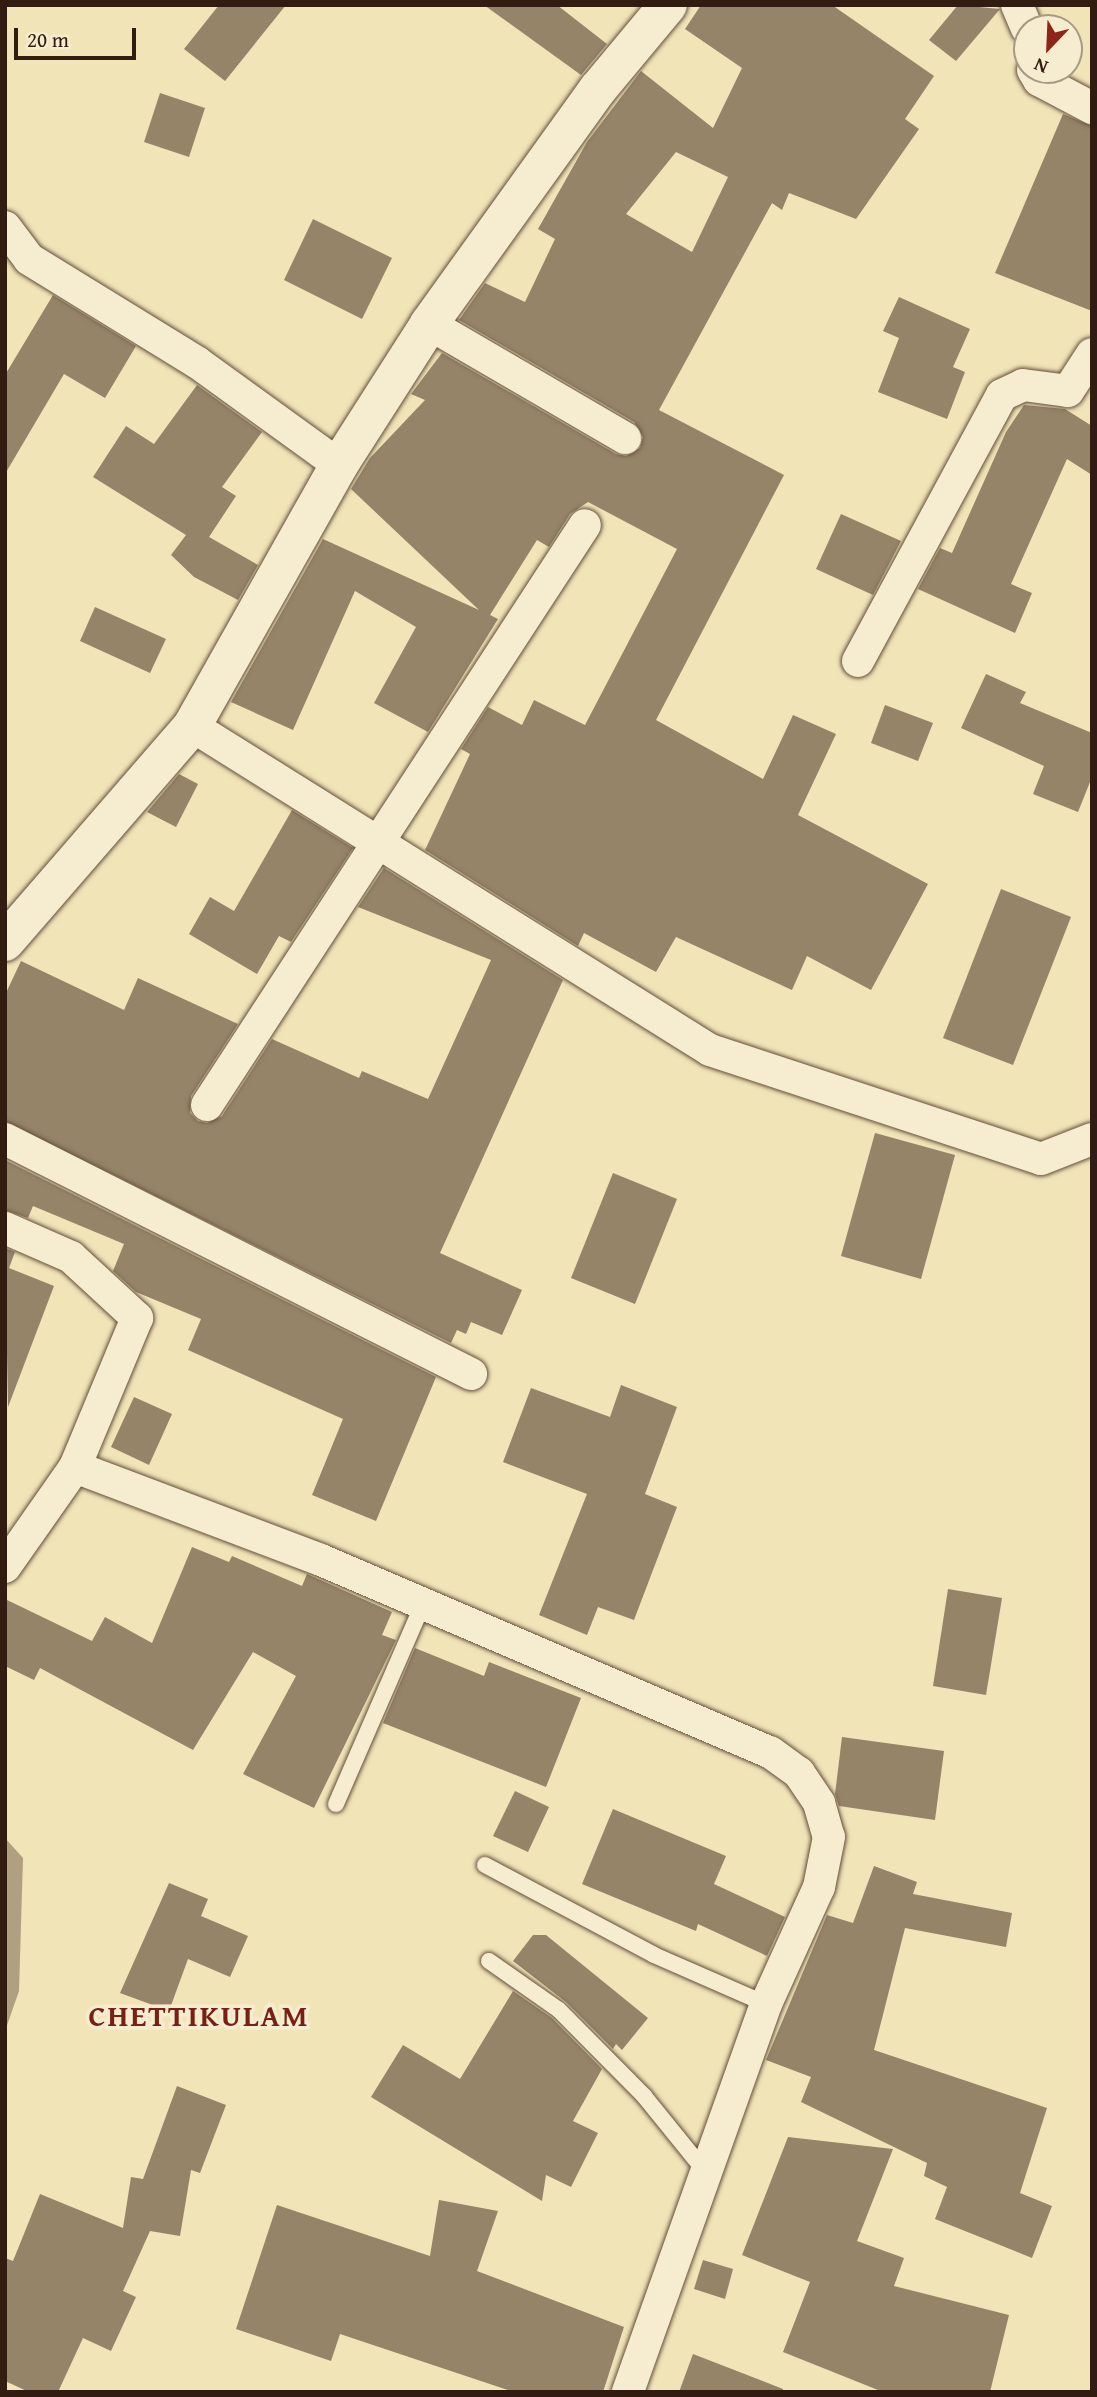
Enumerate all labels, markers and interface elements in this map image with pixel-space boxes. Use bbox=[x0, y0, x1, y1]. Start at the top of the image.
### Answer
scale bar bbox=[18, 14, 140, 58]
north arrow bbox=[1013, 14, 1083, 84]
text: 20 m bbox=[27, 24, 69, 55]
text: N bbox=[1029, 51, 1052, 82]
district label: CHETTIKULAM bbox=[90, 1997, 308, 2033]

